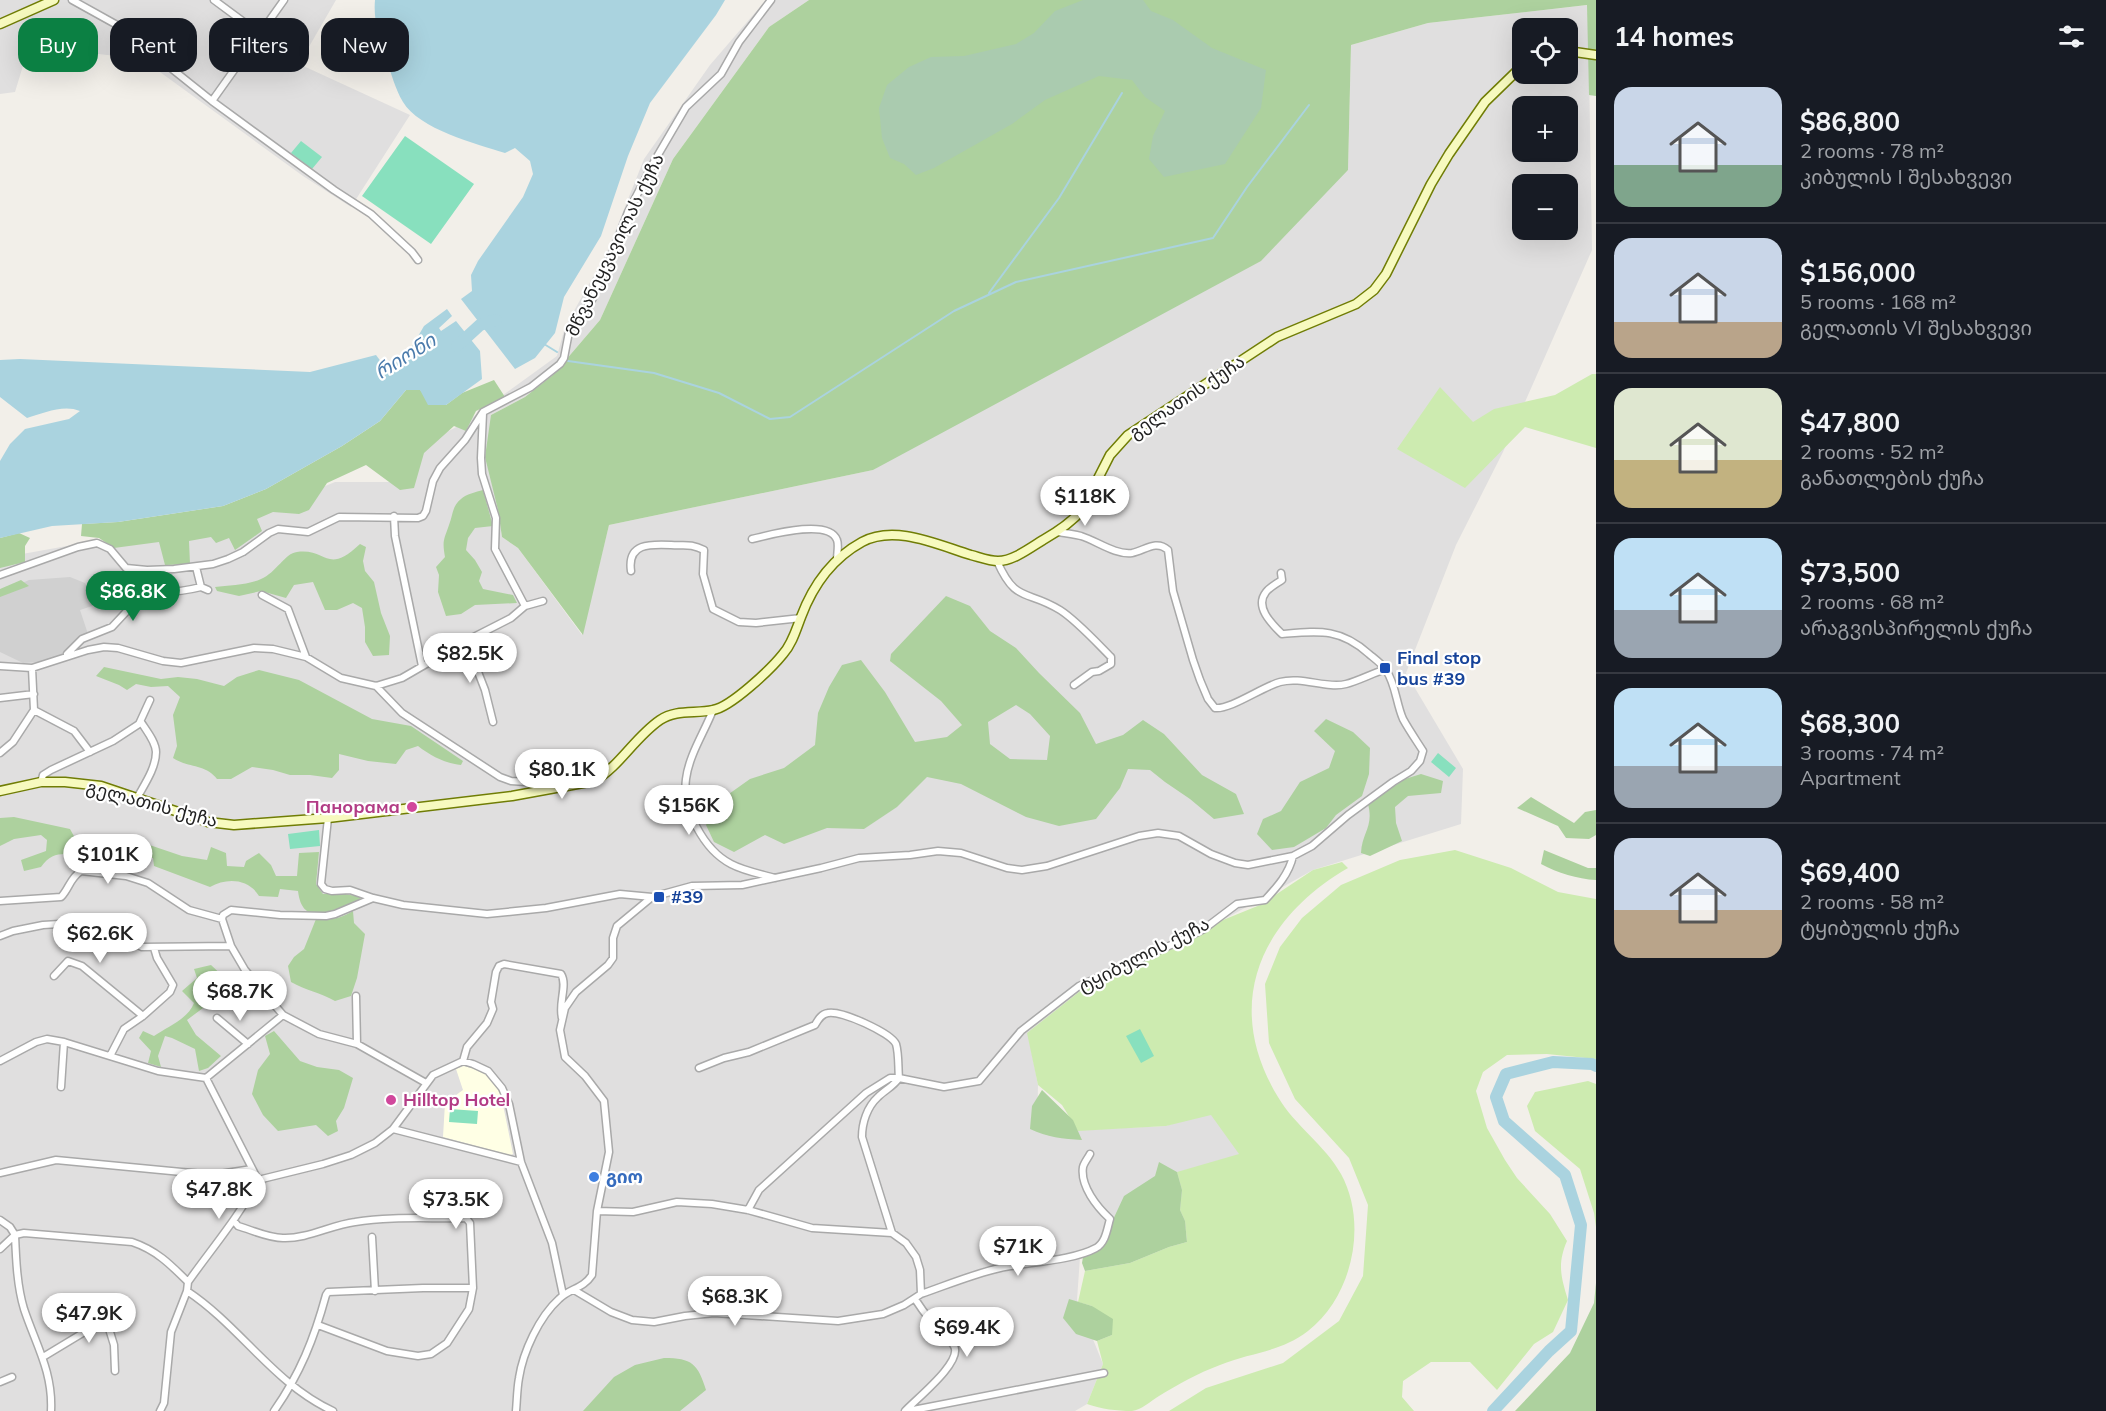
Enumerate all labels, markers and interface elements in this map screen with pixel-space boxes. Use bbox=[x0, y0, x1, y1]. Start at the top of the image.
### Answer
chip: Buy bbox=[18, 18, 98, 72]
chip: Rent bbox=[110, 18, 197, 72]
chip: Filters bbox=[209, 18, 309, 72]
chip: New bbox=[321, 18, 409, 72]
map controls bbox=[1512, 18, 1578, 240]
button: locate bbox=[1512, 18, 1578, 84]
text: 14 homes bbox=[1614, 20, 1734, 53]
icon: filters bbox=[2055, 20, 2088, 53]
button: + bbox=[1512, 96, 1578, 162]
text: $86,800 bbox=[1800, 105, 1900, 138]
icon: home bbox=[1662, 111, 1734, 183]
text: 2 rooms · 78 m² bbox=[1800, 138, 1944, 163]
street label: მწვანეყვავილას ქუჩა bbox=[560, 150, 669, 340]
text: კიბულის I შესახვევი bbox=[1800, 164, 2012, 189]
button: − bbox=[1512, 174, 1578, 240]
text: $156,000 bbox=[1800, 256, 1916, 289]
icon: home bbox=[1662, 262, 1734, 334]
text: 5 rooms · 168 m² bbox=[1800, 289, 1956, 314]
text: გელათის VI შესახვევი bbox=[1800, 315, 2032, 340]
water label: რიონი bbox=[370, 326, 441, 384]
street label: გელათის ქუჩა bbox=[1124, 349, 1249, 444]
text: $47,800 bbox=[1800, 406, 1900, 439]
icon: home bbox=[1662, 412, 1734, 484]
text: 2 rooms · 52 m² bbox=[1800, 439, 1944, 464]
text: განათლების ქუჩა bbox=[1800, 465, 1984, 490]
pin: $118K bbox=[1043, 476, 1127, 527]
text: $118K bbox=[1054, 483, 1116, 508]
text: $73,500 bbox=[1800, 556, 1900, 589]
icon: home bbox=[1662, 562, 1734, 634]
pin: $86.8K bbox=[84, 571, 182, 622]
text: $86.8K bbox=[100, 578, 166, 603]
text: 2 rooms · 68 m² bbox=[1800, 589, 1944, 614]
text: არაგვისპირელის ქუჩა bbox=[1800, 615, 2033, 640]
pin: $82.5K bbox=[421, 633, 519, 684]
text: $82.5K bbox=[437, 640, 503, 665]
place label: Final stop bus #39 bbox=[1397, 646, 1481, 690]
marker: Final stop bus #39 bbox=[1378, 661, 1392, 675]
text: $68,300 bbox=[1800, 707, 1900, 740]
icon: home bbox=[1662, 712, 1734, 784]
text: 3 rooms · 74 m² bbox=[1800, 740, 1944, 765]
pin: $80.1K bbox=[513, 749, 611, 800]
text: $80.1K bbox=[529, 756, 595, 781]
text: Apartment bbox=[1800, 765, 1901, 790]
street label: გელათის ქუჩა bbox=[84, 775, 220, 832]
pin: $156K bbox=[647, 785, 731, 836]
text: $156K bbox=[658, 792, 720, 817]
place label: Панорама bbox=[306, 795, 400, 818]
marker: Панорама bbox=[405, 800, 419, 814]
pin: $101K bbox=[66, 834, 150, 885]
text: $101K bbox=[77, 841, 139, 866]
text: $69,400 bbox=[1800, 856, 1900, 889]
icon: home bbox=[1662, 862, 1734, 934]
place label: #39 bbox=[671, 885, 703, 908]
text: 2 rooms · 58 m² bbox=[1800, 889, 1944, 914]
marker: #39 bbox=[652, 890, 666, 904]
street label: ტყიბულის ქუჩა bbox=[1074, 912, 1213, 998]
pin: $62.6K bbox=[51, 913, 149, 964]
text: ტყიბულის ქუჩა bbox=[1800, 915, 1960, 940]
text: $62.6K bbox=[67, 920, 133, 945]
pin: $68.7K bbox=[191, 971, 289, 1022]
text: $68.7K bbox=[207, 978, 273, 1003]
place label: Hilltop Hotel bbox=[403, 1088, 510, 1111]
marker: Hilltop Hotel bbox=[384, 1093, 398, 1107]
place label: გიო bbox=[606, 1165, 643, 1188]
pin: $47.8K bbox=[170, 1169, 268, 1220]
marker: გიო bbox=[587, 1170, 601, 1184]
text: $47.8K bbox=[186, 1176, 252, 1201]
pin: $73.5K bbox=[407, 1179, 505, 1230]
text: $73.5K bbox=[423, 1186, 489, 1211]
pin: $71K bbox=[982, 1226, 1054, 1277]
text: $71K bbox=[993, 1233, 1043, 1258]
pin: $68.3K bbox=[686, 1276, 784, 1327]
text: $68.3K bbox=[702, 1283, 768, 1308]
pin: $47.9K bbox=[40, 1293, 138, 1344]
text: $47.9K bbox=[56, 1300, 122, 1325]
pin: $69.4K bbox=[918, 1307, 1016, 1358]
text: $69.4K bbox=[934, 1314, 1000, 1339]

